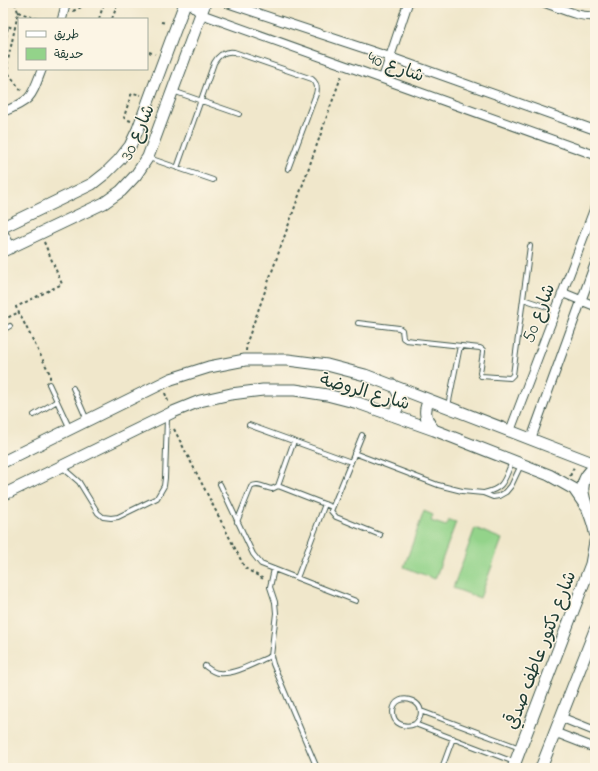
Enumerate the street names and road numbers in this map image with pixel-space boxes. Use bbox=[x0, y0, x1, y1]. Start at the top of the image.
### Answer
street label: شارع 40 bbox=[363, 46, 427, 90]
street label: شارع 30 bbox=[115, 101, 163, 165]
street label: شارع 50 bbox=[517, 280, 563, 347]
street label: شارع الروضة bbox=[316, 368, 413, 418]
street label: شارع دكتور عاطف صدقي bbox=[499, 567, 584, 734]

